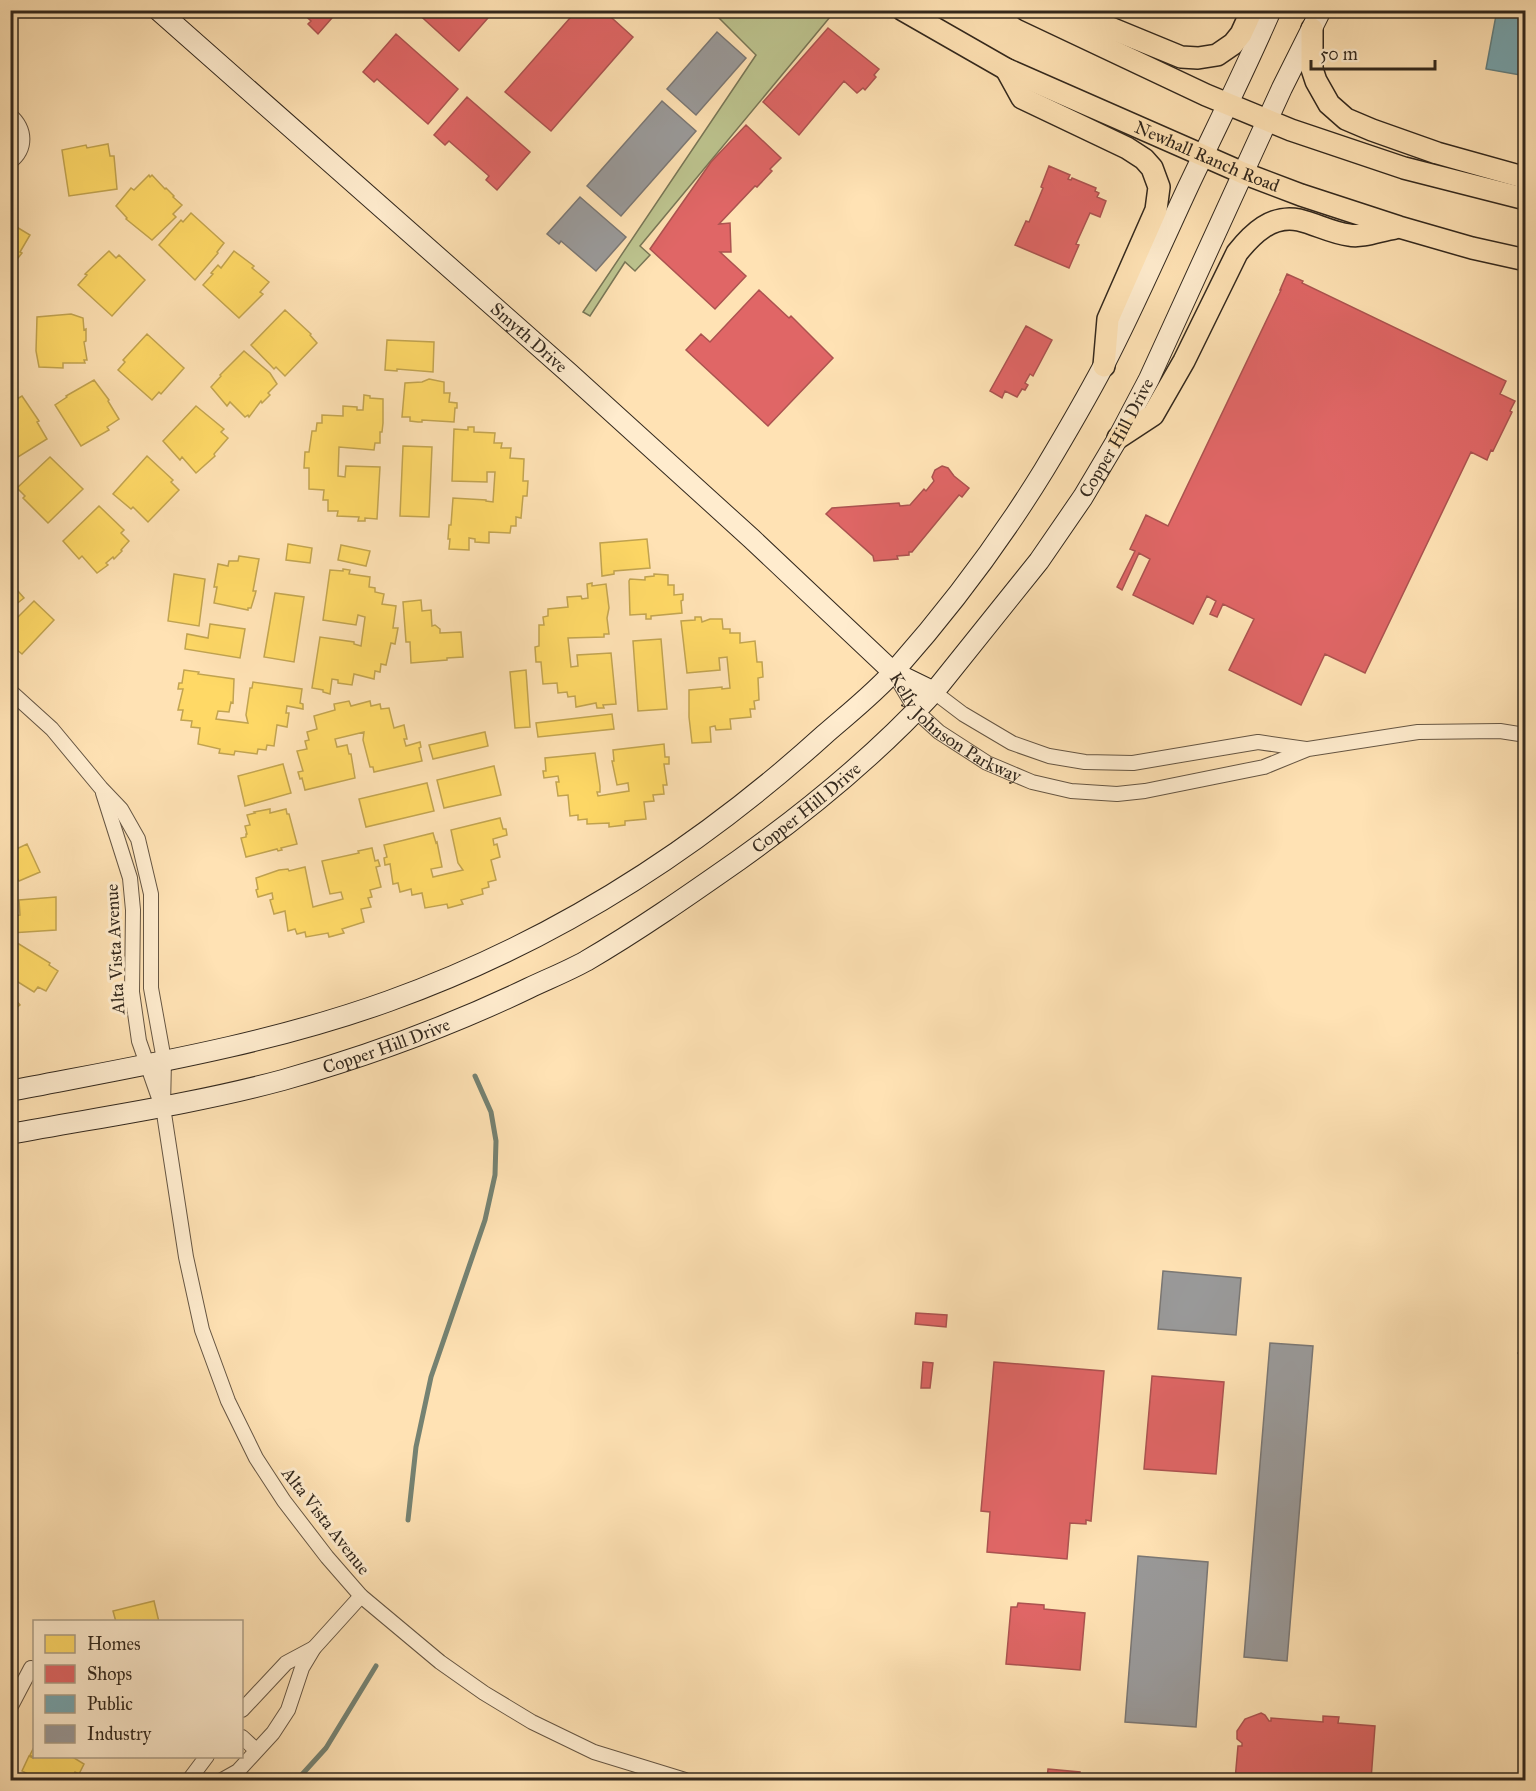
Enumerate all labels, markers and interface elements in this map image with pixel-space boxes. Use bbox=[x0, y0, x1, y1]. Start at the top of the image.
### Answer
scale bar bbox=[1311, 33, 1436, 71]
text: 50 m bbox=[1320, 43, 1358, 65]
street label: Newhall Ranch Road bbox=[1131, 116, 1283, 197]
street label: Smyth Drive bbox=[486, 298, 572, 378]
street label: Copper Hill Drive bbox=[1074, 374, 1158, 502]
street label: Kelly Johnson Parkway bbox=[885, 668, 1025, 787]
street label: Copper Hill Drive bbox=[747, 758, 866, 858]
street label: Alta Vista Avenue bbox=[101, 883, 129, 1016]
street label: Copper Hill Drive bbox=[320, 1013, 453, 1079]
street label: Alta Vista Avenue bbox=[276, 1462, 375, 1579]
legend bbox=[33, 1620, 243, 1758]
text: Homes bbox=[87, 1633, 141, 1655]
text: Shops bbox=[87, 1663, 132, 1685]
text: Public bbox=[87, 1693, 133, 1715]
text: Industry bbox=[87, 1723, 152, 1745]

